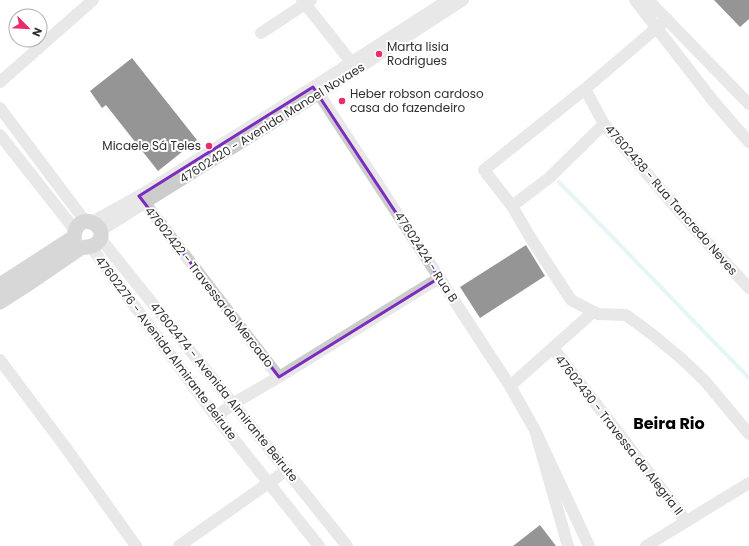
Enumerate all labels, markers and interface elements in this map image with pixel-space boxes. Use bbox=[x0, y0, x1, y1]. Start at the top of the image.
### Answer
north arrow bbox=[8, 8, 48, 48]
text: N bbox=[28, 25, 46, 39]
place label: Marta lisia Rodrigues bbox=[387, 38, 449, 69]
marker: Marta lisia Rodrigues bbox=[374, 49, 384, 59]
street label: 47602420 - Avenida Manoel Novaes bbox=[176, 58, 368, 187]
place label: Heber robson cardoso casa do fazendeiro bbox=[350, 85, 484, 116]
marker: Heber robson cardoso casa do fazendeiro bbox=[337, 96, 347, 106]
street label: 47602438 - Rua Tancredo Neves bbox=[601, 121, 742, 279]
place label: Micaele Sá Teles bbox=[102, 137, 201, 154]
marker: Micaele Sá Teles bbox=[204, 141, 214, 151]
street label: 47602422 - Travessa do Mercado bbox=[141, 203, 278, 371]
street label: 47602424 - Rua B bbox=[391, 208, 462, 305]
street label: 47602276 - Avenida Almirante Beirute bbox=[92, 252, 241, 443]
street label: 47602474 - Avenida Almirante Beirute bbox=[147, 298, 302, 485]
street label: 47602430 - Travessa da Alegria II bbox=[551, 351, 687, 518]
district label: Beira Rio bbox=[633, 412, 705, 435]

